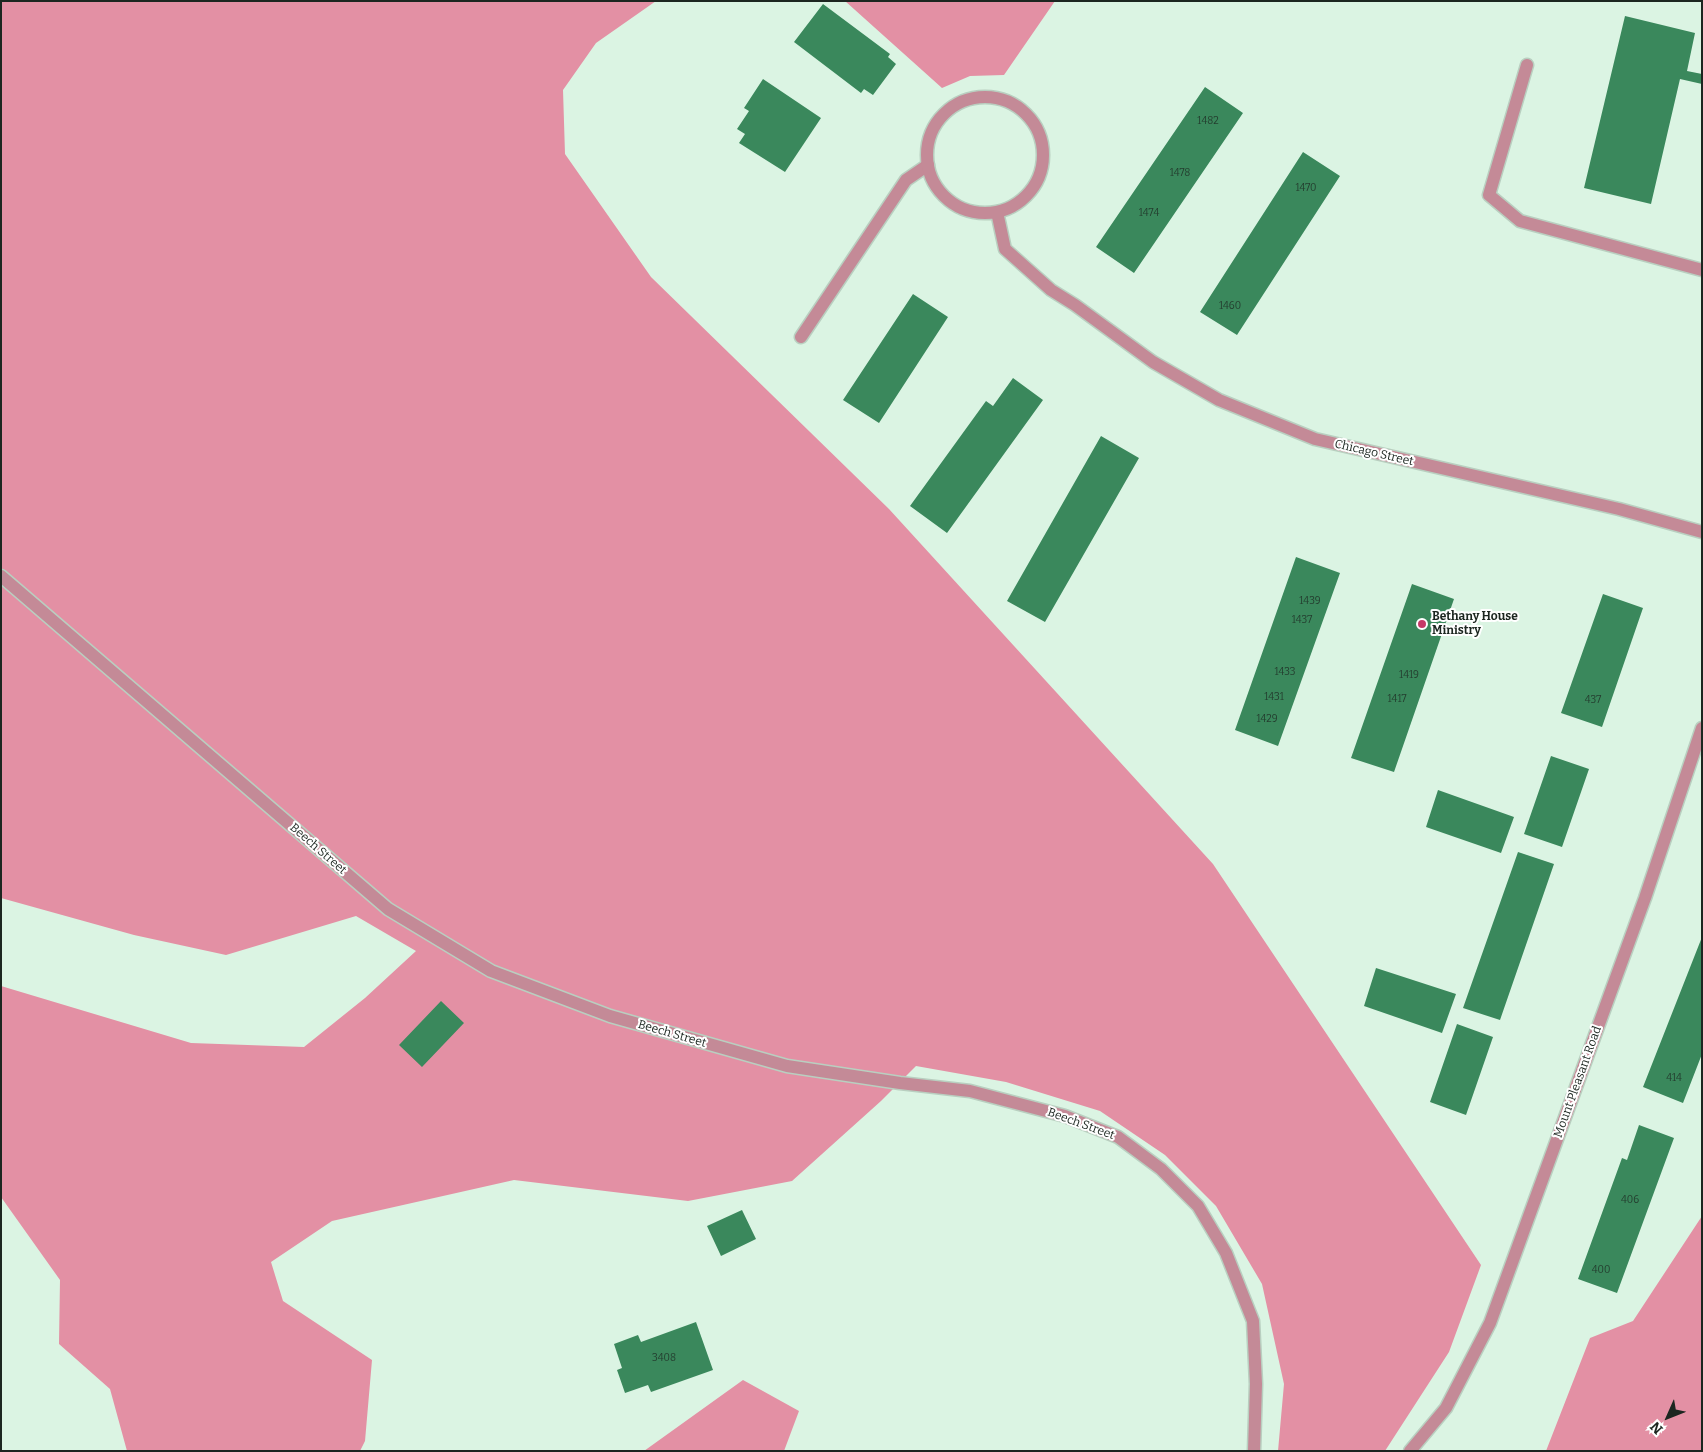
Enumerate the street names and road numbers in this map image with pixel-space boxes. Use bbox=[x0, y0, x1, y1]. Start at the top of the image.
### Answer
street label: Chicago Street bbox=[1333, 437, 1415, 469]
street label: Beech Street bbox=[287, 820, 349, 878]
street label: Beech Street bbox=[636, 1017, 708, 1051]
street label: Mount Pleasant Road bbox=[1551, 1024, 1605, 1140]
street label: Beech Street bbox=[1045, 1105, 1117, 1143]

